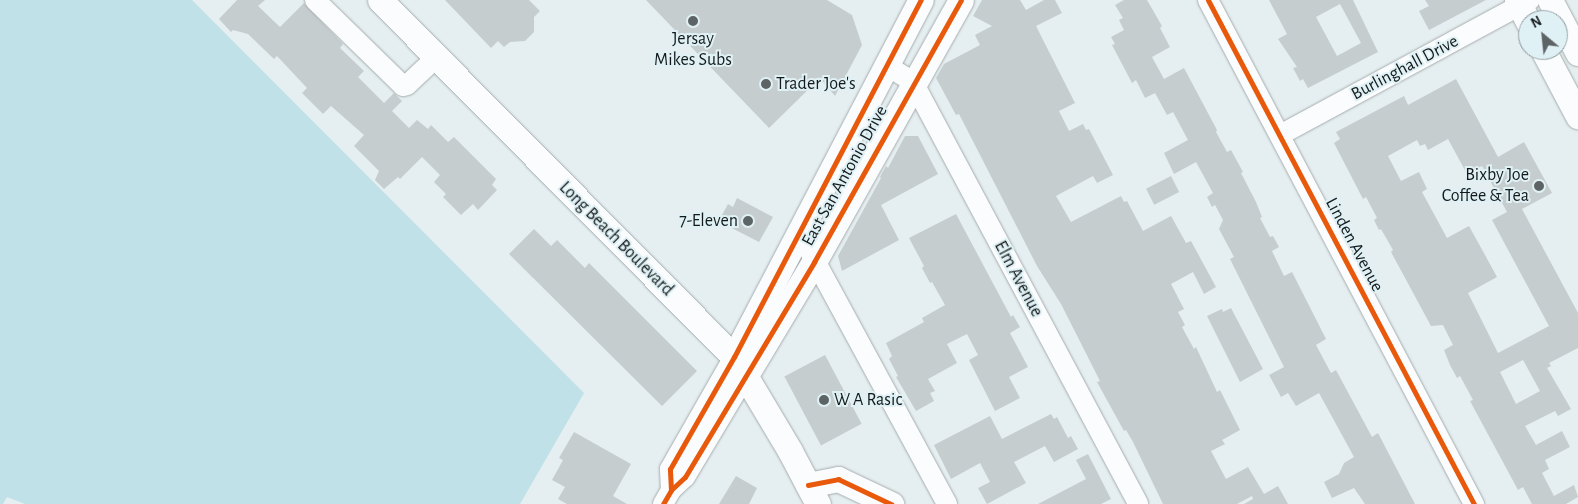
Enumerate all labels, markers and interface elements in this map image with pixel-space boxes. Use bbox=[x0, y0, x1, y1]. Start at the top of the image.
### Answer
north arrow bbox=[1518, 10, 1568, 60]
text: N bbox=[1529, 14, 1544, 31]
marker: Jersay Mikes Subs bbox=[687, 15, 699, 27]
place label: Jersay Mikes Subs bbox=[654, 29, 732, 72]
street label: Burlinghall Drive bbox=[1348, 31, 1462, 105]
place label: Trader Joe's bbox=[776, 73, 856, 95]
marker: Trader Joe's bbox=[760, 78, 772, 90]
street label: East San Antonio Drive bbox=[797, 102, 893, 250]
place label: Bixby Joe Coffee & Tea bbox=[1442, 165, 1529, 208]
street label: Long Beach Boulevard bbox=[554, 177, 678, 301]
marker: Bixby Joe Coffee & Tea bbox=[1533, 180, 1545, 192]
street label: Linden Avenue bbox=[1320, 194, 1388, 296]
place label: 7-Eleven bbox=[679, 210, 738, 232]
marker: 7-Eleven bbox=[742, 215, 754, 227]
street label: Elm Avenue bbox=[989, 237, 1047, 321]
place label: W A Rasic bbox=[834, 389, 902, 411]
marker: W A Rasic bbox=[818, 394, 830, 406]

